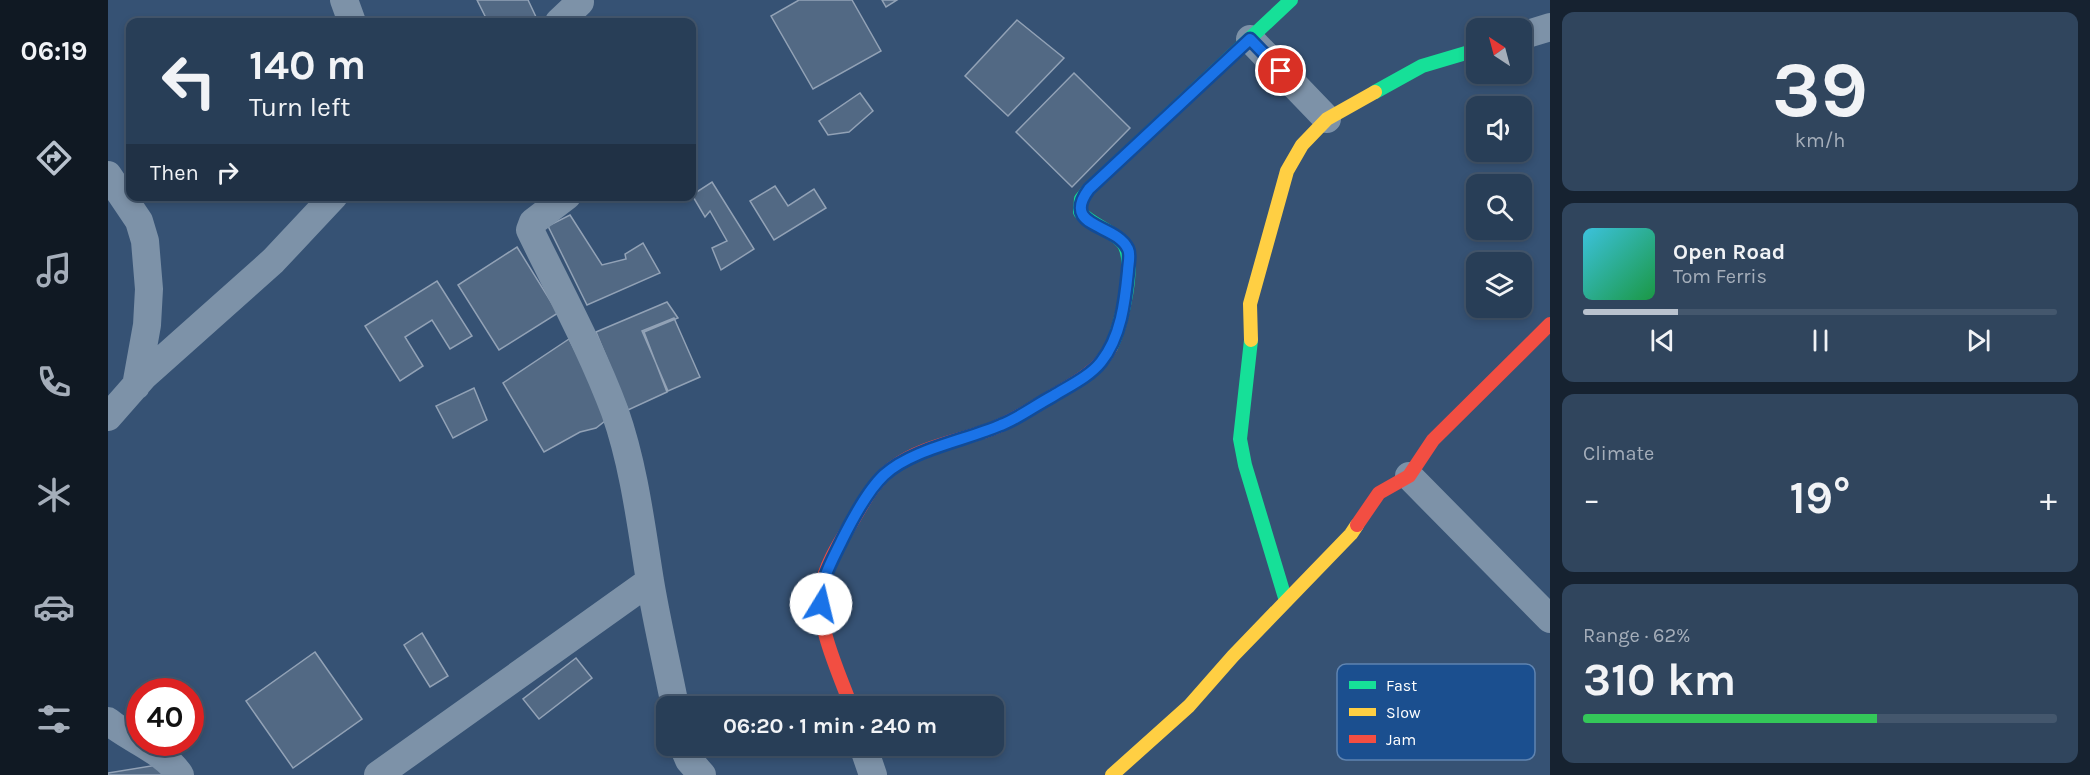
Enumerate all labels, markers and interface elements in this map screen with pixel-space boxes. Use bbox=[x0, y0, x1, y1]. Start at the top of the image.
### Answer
north arrow bbox=[1466, 18, 1532, 84]
map controls bbox=[1466, 18, 1532, 318]
text: 06:19 bbox=[21, 35, 87, 67]
text: 140 m bbox=[249, 40, 366, 90]
icon: left bbox=[150, 42, 228, 120]
text: 39 bbox=[1772, 44, 1868, 136]
pin bbox=[1255, 45, 1306, 96]
icon: arrive bbox=[1264, 54, 1297, 87]
text: Turn left bbox=[249, 91, 350, 123]
button: sound bbox=[1466, 96, 1532, 162]
text: km/h bbox=[1795, 129, 1845, 152]
icon: directions bbox=[33, 137, 75, 179]
icon: right bbox=[211, 156, 244, 189]
text: Then bbox=[150, 160, 199, 186]
button: search bbox=[1466, 174, 1532, 240]
text: Open Road bbox=[1673, 239, 1785, 265]
icon: music bbox=[33, 249, 75, 291]
button: layers bbox=[1466, 252, 1532, 318]
text: Tom Ferris bbox=[1673, 265, 1767, 288]
icon: previous bbox=[1646, 324, 1679, 357]
icon: pause bbox=[1804, 324, 1837, 357]
icon: next bbox=[1962, 324, 1995, 357]
icon: phone bbox=[33, 361, 75, 403]
text: Climate bbox=[1583, 442, 1654, 465]
text: 19° bbox=[1790, 472, 1850, 524]
icon: climate bbox=[33, 474, 75, 516]
text: − bbox=[1583, 480, 1600, 518]
text: + bbox=[2040, 480, 2057, 518]
position arrow bbox=[789, 572, 853, 636]
icon: car bbox=[33, 586, 75, 628]
text: Range · 62% bbox=[1583, 624, 1691, 647]
text: 310 km bbox=[1583, 654, 1736, 706]
legend bbox=[1337, 664, 1535, 760]
text: Fast bbox=[1386, 676, 1417, 695]
speed limit sign: 40 bbox=[126, 678, 204, 756]
icon: filters bbox=[33, 698, 75, 740]
text: Slow bbox=[1386, 703, 1421, 722]
text: 06:20 · 1 min · 240 m bbox=[723, 713, 937, 739]
text: Jam bbox=[1386, 730, 1416, 749]

